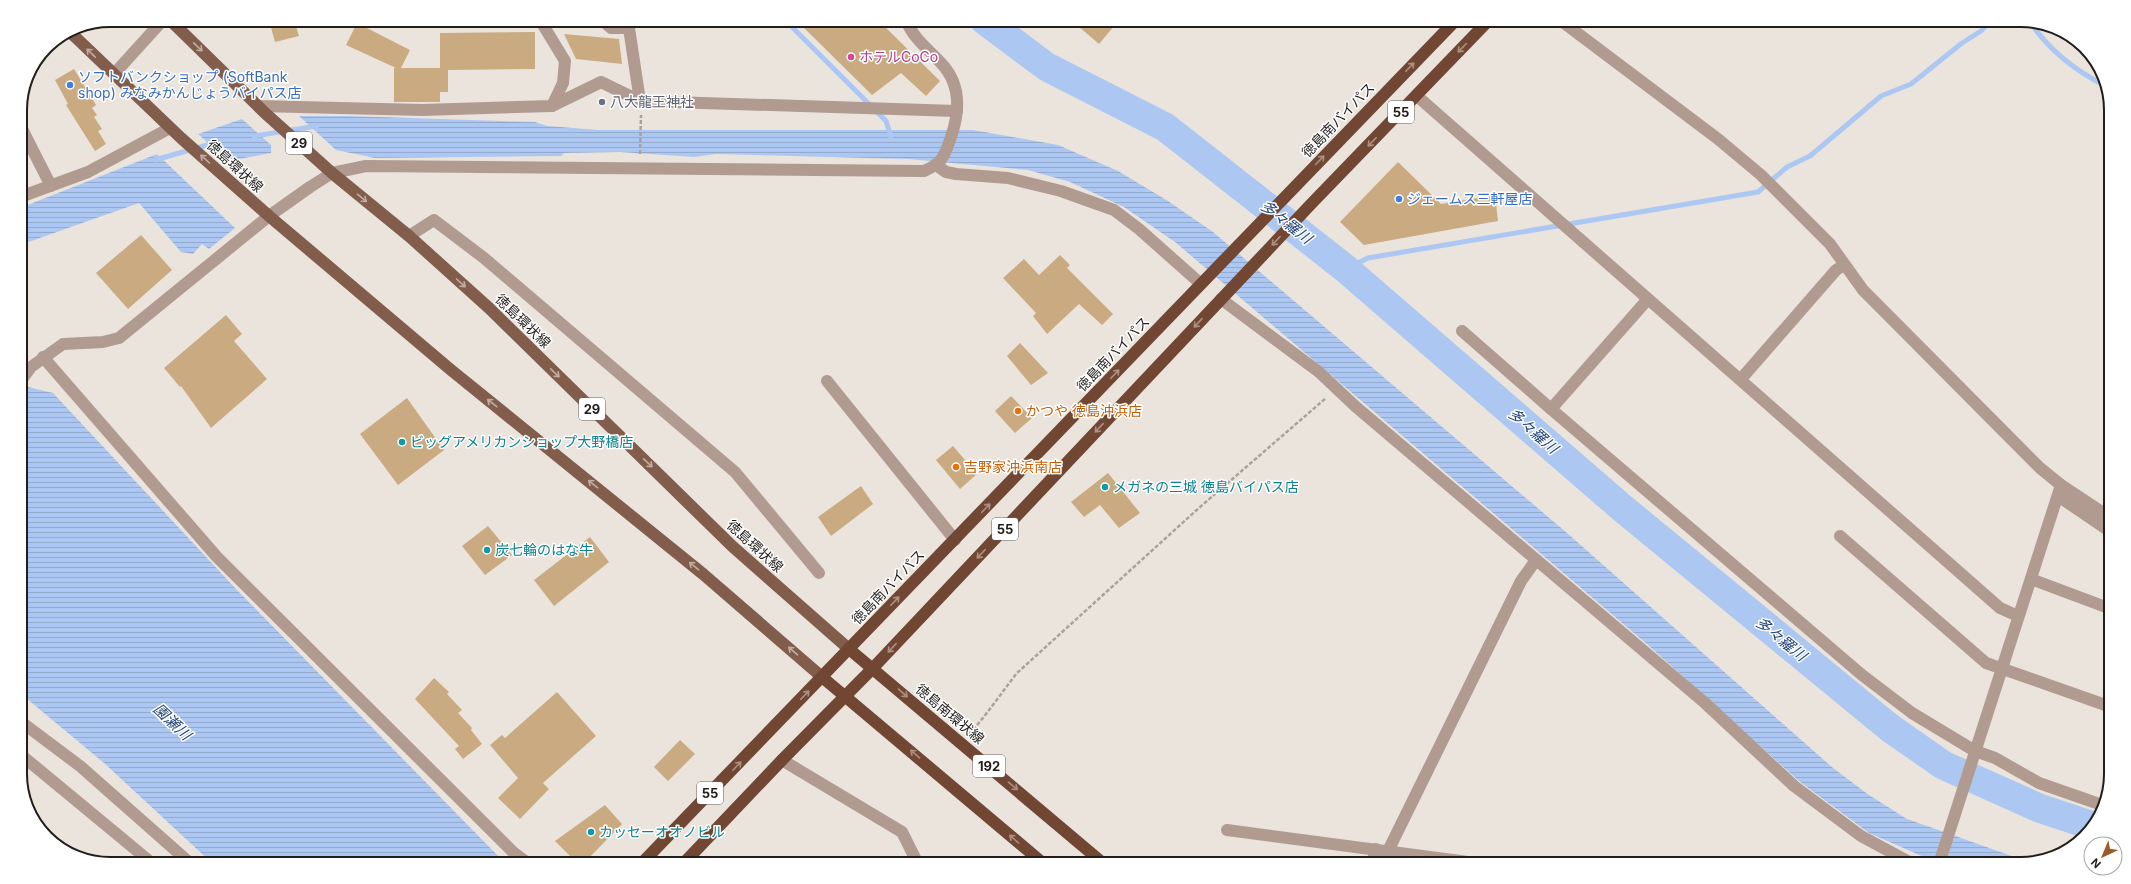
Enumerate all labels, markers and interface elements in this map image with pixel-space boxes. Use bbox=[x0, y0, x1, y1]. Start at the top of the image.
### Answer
one-way arrow bbox=[193, 42, 203, 52]
one-way arrow bbox=[1457, 43, 1467, 53]
one-way arrow bbox=[86, 48, 96, 57]
place label: ホテルCoCo bbox=[859, 48, 938, 65]
marker: ホテルCoCo bbox=[846, 52, 856, 62]
one-way arrow bbox=[1406, 62, 1415, 72]
place label: ソフトバンクショップ (SoftBank shop) みなみかんじょうバイパス店 bbox=[78, 68, 301, 101]
street label: 徳島南バイパス bbox=[1298, 79, 1378, 161]
marker: ソフトバンクショップ (SoftBank shop) みなみかんじょうバイパス店 bbox=[65, 80, 75, 90]
place label: 八大龍王神社 bbox=[610, 93, 694, 110]
marker: 八大龍王神社 bbox=[597, 97, 607, 107]
road number: 55 bbox=[1388, 101, 1414, 123]
road number: 29 bbox=[286, 132, 312, 154]
street label: 徳島環状線 bbox=[204, 136, 267, 195]
one-way arrow bbox=[1367, 137, 1377, 147]
one-way arrow bbox=[200, 155, 210, 164]
one-way arrow bbox=[1315, 155, 1325, 165]
place label: ジェームス三軒屋店 bbox=[1407, 190, 1533, 207]
one-way arrow bbox=[357, 194, 368, 202]
marker: ジェームス三軒屋店 bbox=[1394, 194, 1404, 204]
water label: 多々羅川 bbox=[1257, 196, 1317, 249]
one-way arrow bbox=[1271, 236, 1281, 246]
one-way arrow bbox=[455, 278, 465, 287]
street label: 徳島環状線 bbox=[492, 290, 554, 351]
street label: 徳島南バイパス bbox=[1073, 313, 1153, 395]
one-way arrow bbox=[1194, 318, 1203, 328]
one-way arrow bbox=[550, 368, 560, 377]
one-way arrow bbox=[1110, 369, 1120, 379]
one-way arrow bbox=[487, 398, 498, 407]
road number: 29 bbox=[579, 398, 605, 420]
place label: かつや 徳島沖浜店 bbox=[1026, 402, 1142, 419]
water label: 多々羅川 bbox=[1504, 404, 1564, 459]
marker: かつや 徳島沖浜店 bbox=[1013, 406, 1023, 416]
one-way arrow bbox=[1094, 423, 1104, 433]
place label: ビッグアメリカンショップ大野橋店 bbox=[410, 433, 633, 450]
marker: ビッグアメリカンショップ大野橋店 bbox=[397, 437, 407, 447]
place label: 吉野家沖浜南店 bbox=[964, 458, 1062, 475]
one-way arrow bbox=[643, 459, 653, 468]
marker: 吉野家沖浜南店 bbox=[951, 462, 961, 472]
place label: メガネの三城 徳島バイパス店 bbox=[1113, 478, 1299, 495]
one-way arrow bbox=[588, 480, 599, 489]
marker: メガネの三城 徳島バイパス店 bbox=[1100, 482, 1110, 492]
one-way arrow bbox=[981, 503, 991, 513]
street label: 徳島環状線 bbox=[724, 516, 787, 575]
road number: 55 bbox=[992, 518, 1018, 540]
place label: 炭七輪のはな牛 bbox=[495, 541, 593, 558]
marker: 炭七輪のはな牛 bbox=[482, 545, 492, 555]
street label: 徳島南バイパス bbox=[848, 546, 928, 628]
one-way arrow bbox=[977, 548, 986, 558]
one-way arrow bbox=[689, 562, 700, 571]
one-way arrow bbox=[891, 596, 900, 606]
water label: 多々羅川 bbox=[1752, 612, 1812, 666]
one-way arrow bbox=[887, 643, 897, 653]
one-way arrow bbox=[787, 647, 798, 656]
street label: 徳島南環状線 bbox=[913, 680, 988, 747]
one-way arrow bbox=[898, 689, 908, 698]
one-way arrow bbox=[800, 690, 810, 700]
water label: 園瀬川 bbox=[149, 699, 197, 745]
one-way arrow bbox=[910, 750, 921, 759]
road number: 192 bbox=[973, 755, 1005, 777]
one-way arrow bbox=[732, 761, 742, 771]
road number: 55 bbox=[697, 782, 723, 804]
one-way arrow bbox=[1008, 782, 1018, 791]
place label: カッセーオオノビル bbox=[599, 823, 725, 840]
marker: カッセーオオノビル bbox=[586, 827, 596, 837]
one-way arrow bbox=[1009, 834, 1020, 843]
north arrow bbox=[2083, 836, 2123, 876]
text: N bbox=[2088, 855, 2104, 871]

